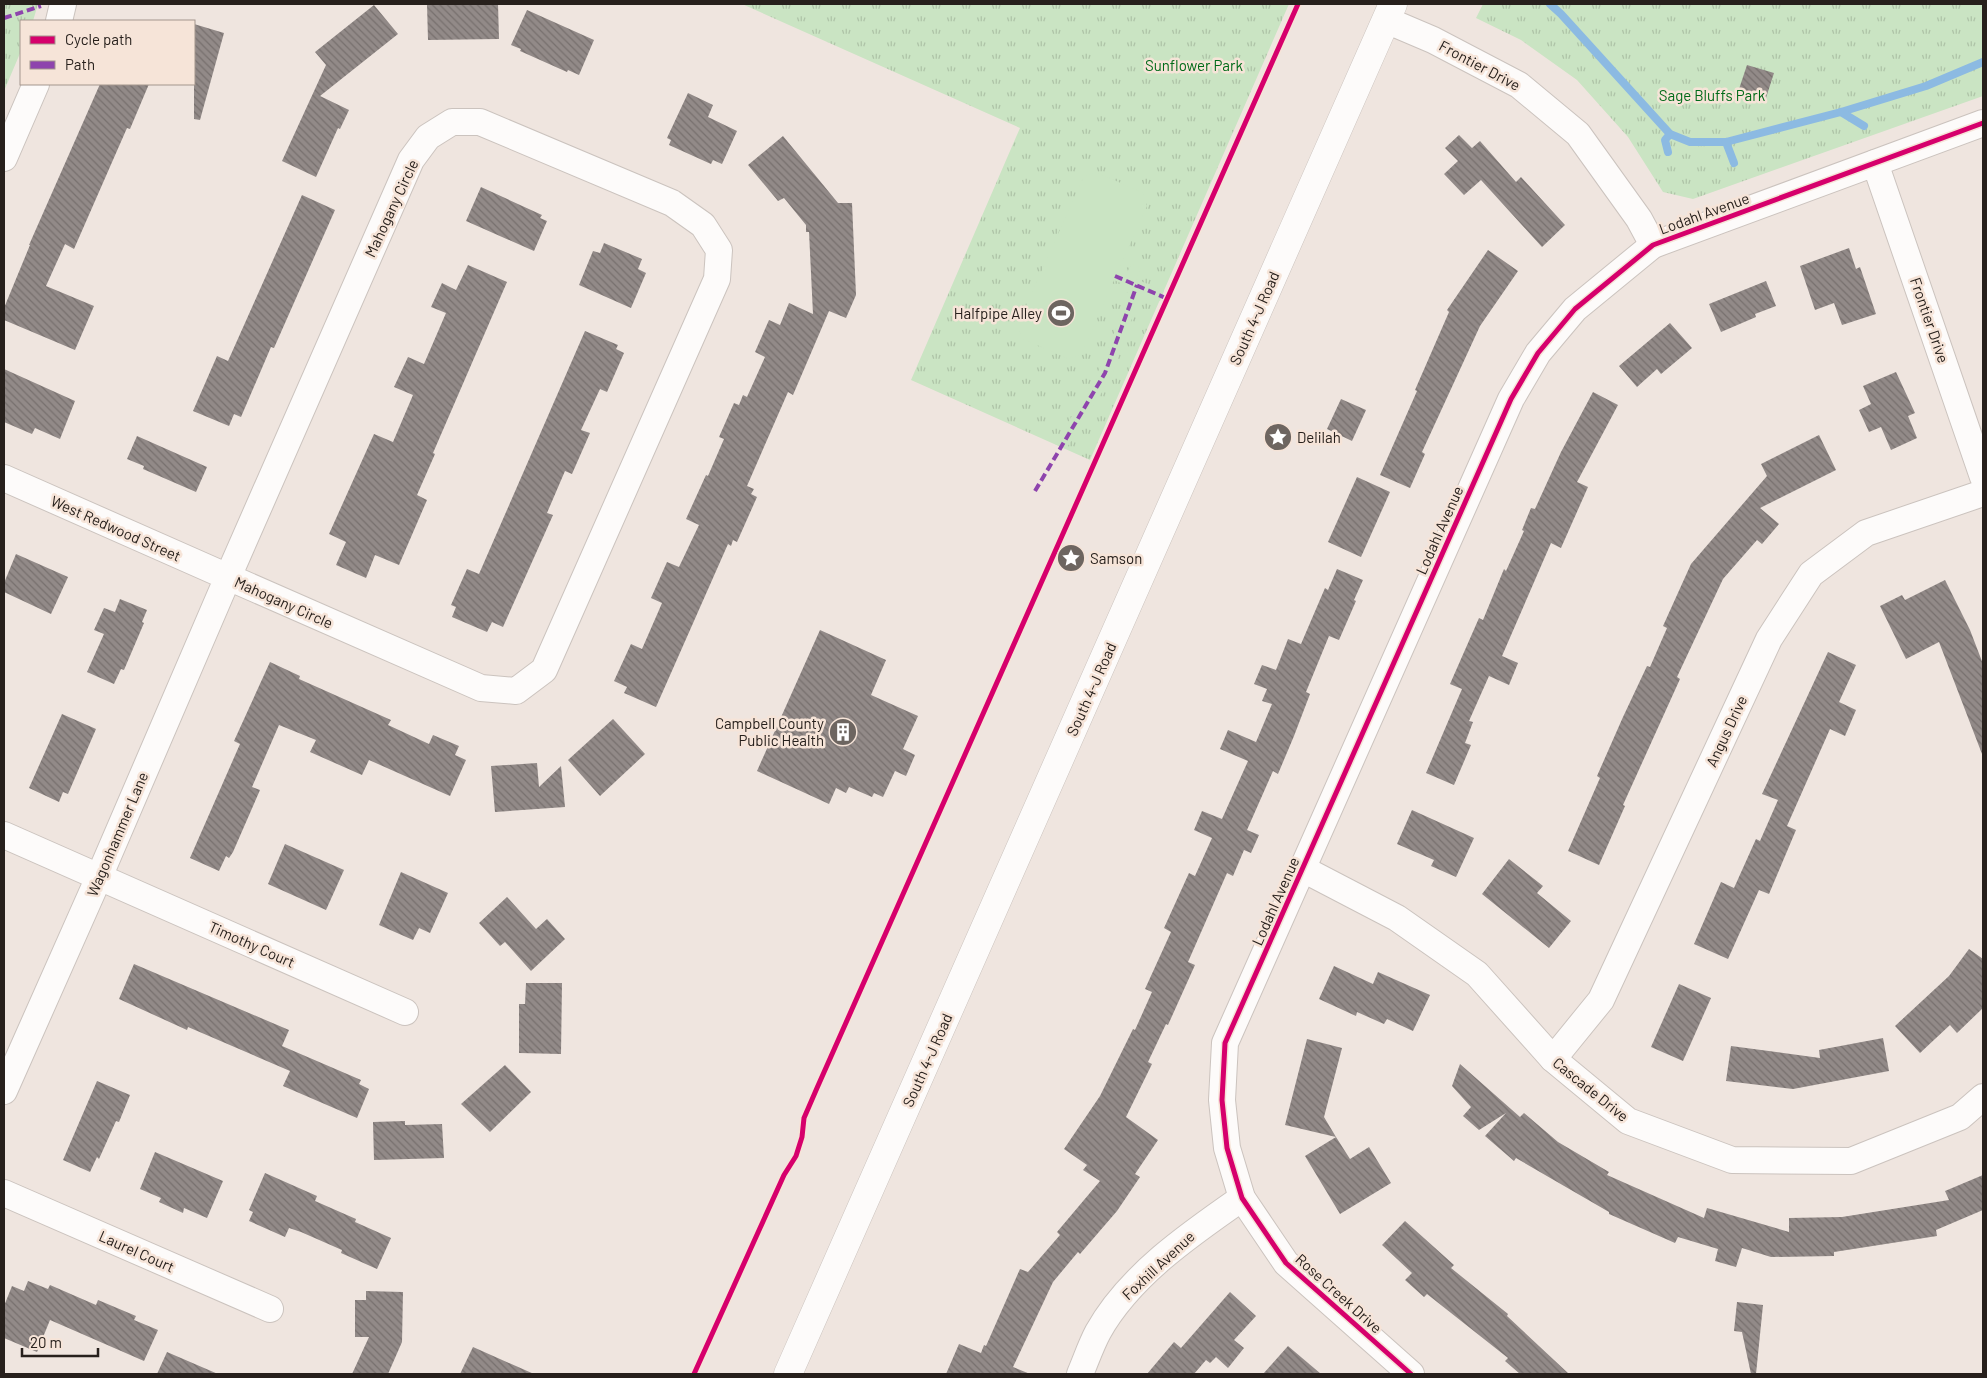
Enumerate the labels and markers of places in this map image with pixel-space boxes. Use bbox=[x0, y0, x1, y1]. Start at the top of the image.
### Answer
sports icon: Halfpipe Alley bbox=[1046, 298, 1076, 328]
place label: Halfpipe Alley bbox=[954, 304, 1042, 322]
place icon: Delilah bbox=[1263, 422, 1293, 452]
place label: Delilah bbox=[1297, 428, 1341, 446]
place icon: Samson bbox=[1056, 543, 1086, 573]
place label: Samson bbox=[1090, 549, 1142, 567]
place label: Campbell County Public Health bbox=[715, 714, 824, 749]
building icon: Campbell County Public Health bbox=[828, 717, 858, 747]

